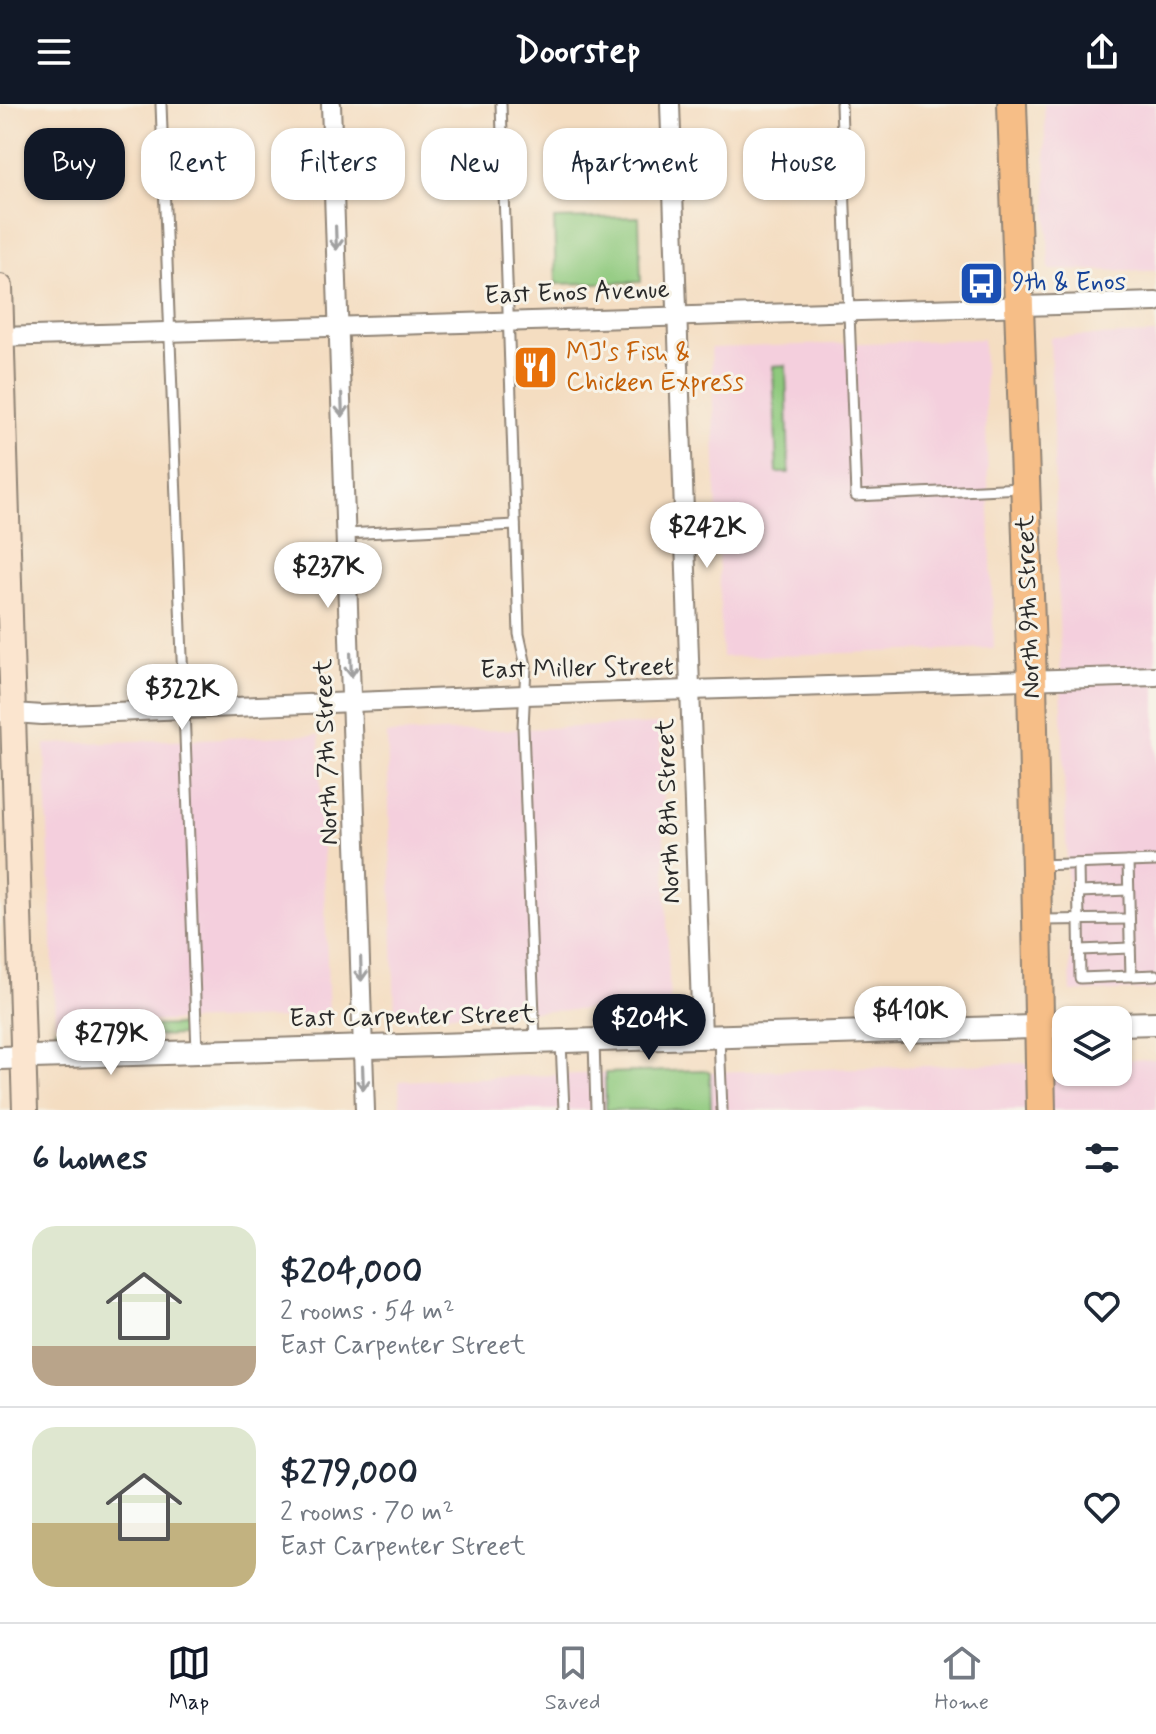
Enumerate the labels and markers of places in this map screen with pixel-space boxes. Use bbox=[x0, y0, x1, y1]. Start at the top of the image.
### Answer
bus stop icon: 9th & Enos bbox=[957, 259, 1005, 307]
place label: 9th & Enos bbox=[1012, 266, 1126, 300]
place label: MJ's Fish & Chicken Express bbox=[566, 336, 744, 400]
restaurant icon: MJ's Fish & Chicken Express bbox=[511, 344, 559, 392]
pin: $242K bbox=[651, 502, 763, 570]
pin: $237K bbox=[272, 542, 384, 610]
pin: $322K bbox=[126, 664, 238, 732]
pin: $410K bbox=[854, 986, 966, 1054]
pin: $204K bbox=[593, 994, 705, 1062]
pin: $279K bbox=[55, 1009, 167, 1077]

